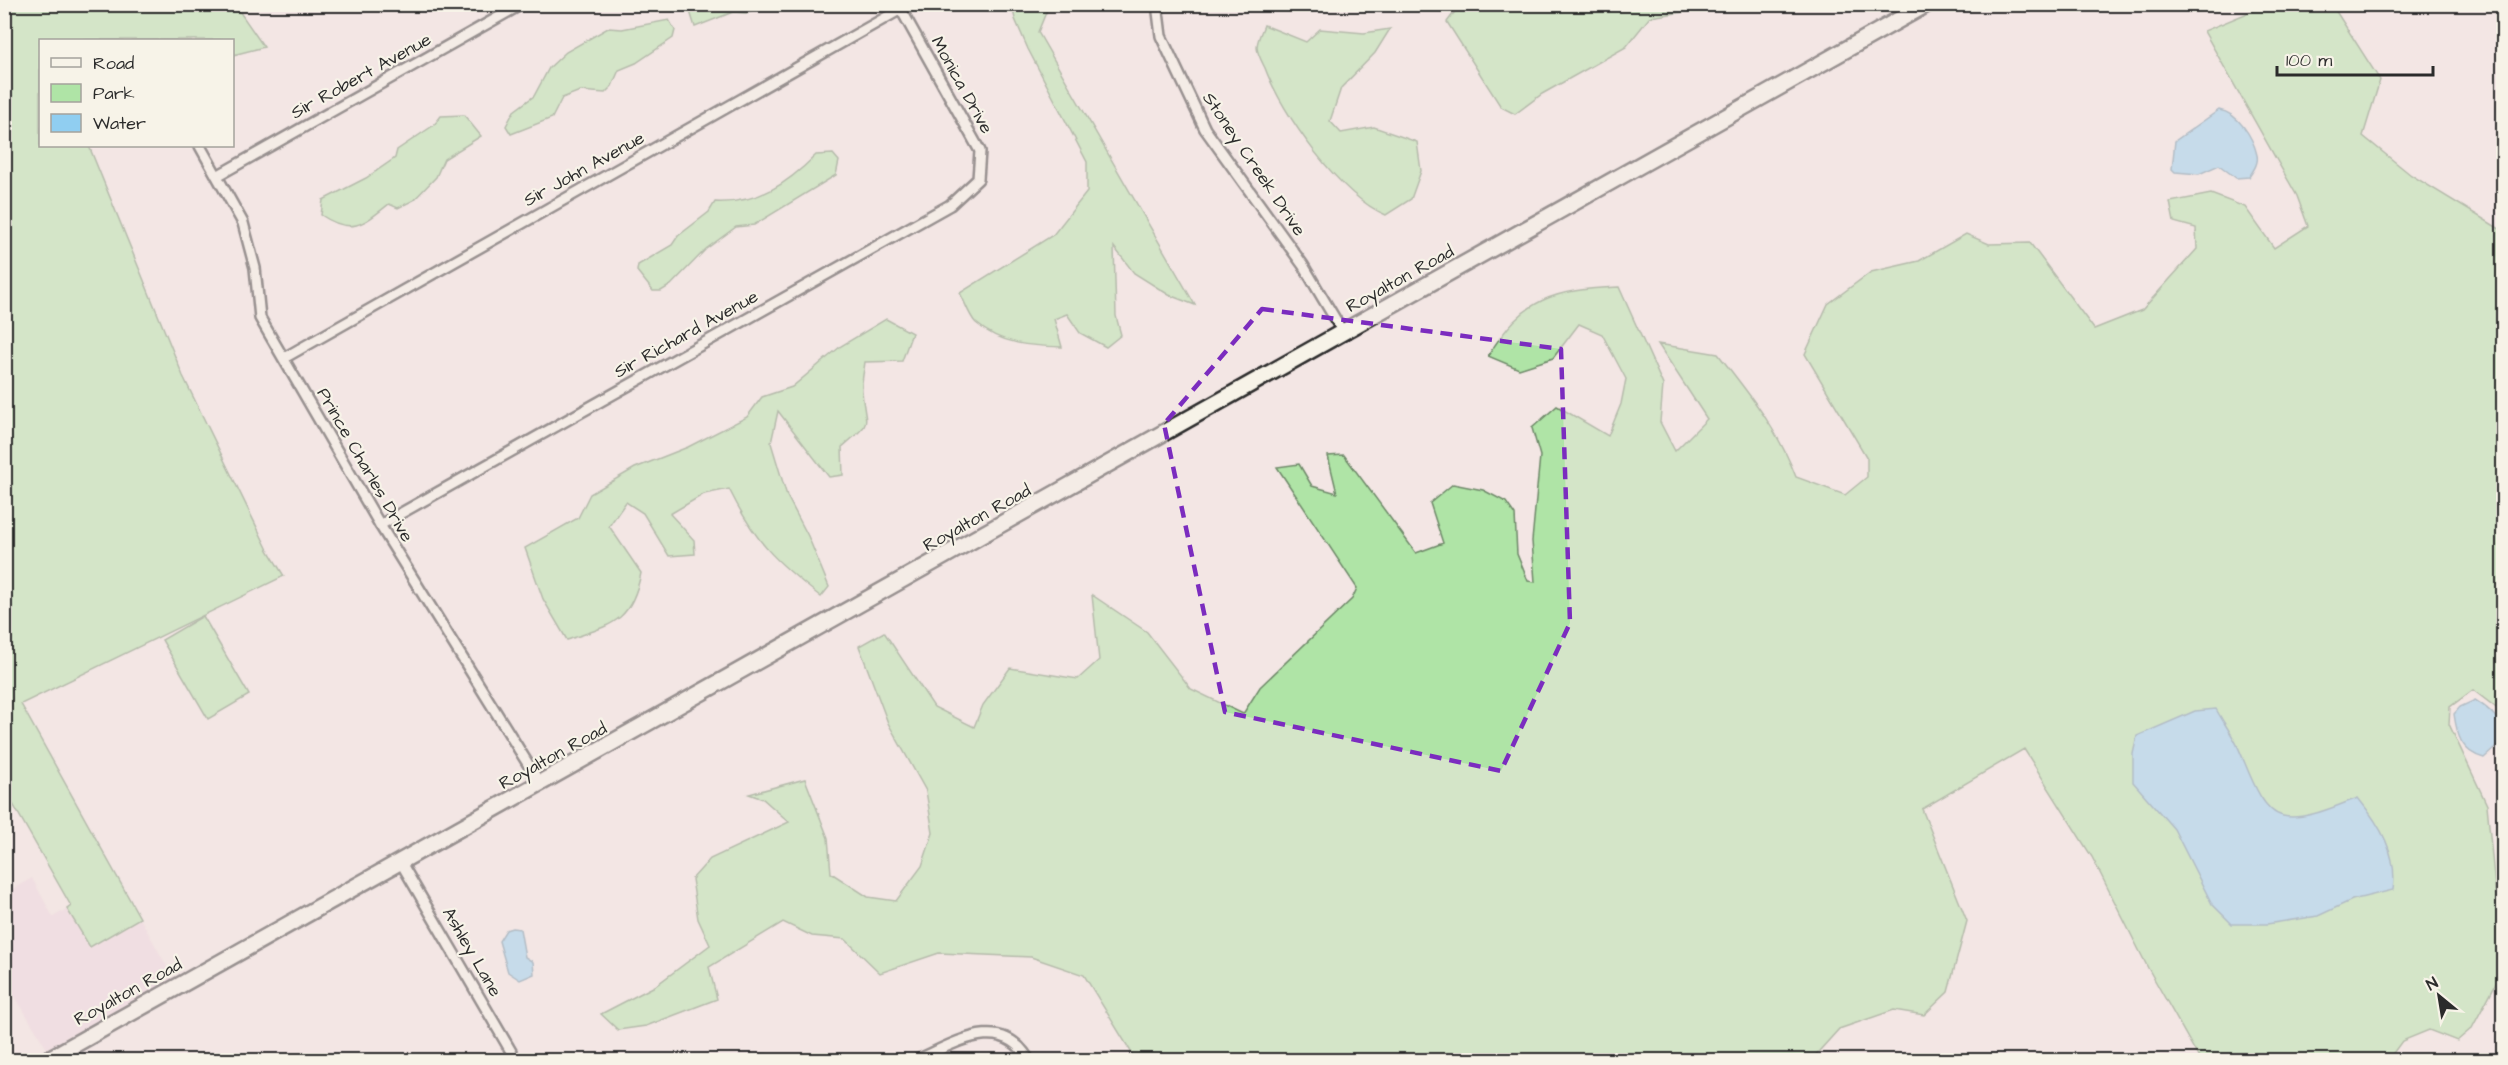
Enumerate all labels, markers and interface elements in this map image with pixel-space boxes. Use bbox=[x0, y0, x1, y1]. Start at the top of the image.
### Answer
street label: Sir Robert Avenue bbox=[286, 27, 436, 125]
street label: Monica Drive bbox=[925, 32, 999, 138]
legend bbox=[39, 39, 234, 147]
scale bar bbox=[2277, 39, 2433, 77]
text: 100 m bbox=[2286, 48, 2332, 73]
text: Road bbox=[93, 51, 134, 76]
text: Park bbox=[93, 81, 135, 106]
street label: Stoney Creek Drive bbox=[1196, 87, 1312, 242]
text: Water bbox=[93, 111, 146, 136]
street label: Sir John Avenue bbox=[519, 125, 649, 213]
street label: Royalton Road bbox=[1342, 239, 1459, 320]
street label: Sir Richard Avenue bbox=[609, 284, 763, 384]
street label: Prince Charles Drive bbox=[311, 383, 420, 547]
street label: Royalton Road bbox=[919, 478, 1036, 559]
street label: Royalton Road bbox=[495, 716, 612, 797]
street label: Ashley Lane bbox=[435, 903, 508, 1002]
street label: Royalton Road bbox=[70, 952, 187, 1033]
north arrow bbox=[2409, 966, 2469, 1026]
text: N bbox=[2422, 972, 2442, 996]

